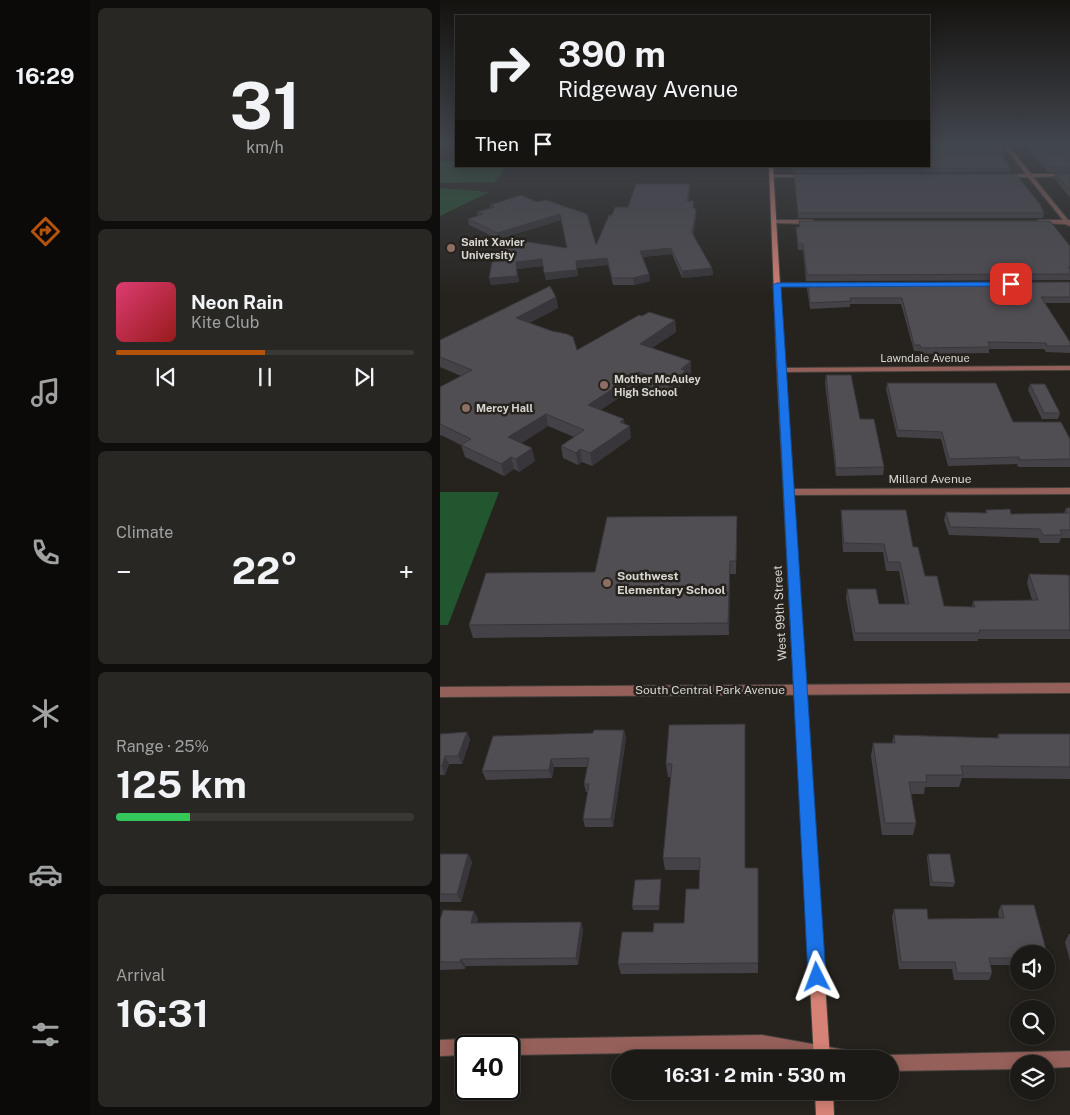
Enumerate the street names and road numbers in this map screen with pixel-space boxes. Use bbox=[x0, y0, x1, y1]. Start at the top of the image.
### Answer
street label: Lawndale Avenue bbox=[880, 352, 970, 364]
street label: Millard Avenue bbox=[888, 472, 972, 486]
street label: West 99th Street bbox=[770, 565, 789, 661]
street label: South Central Park Avenue bbox=[635, 683, 785, 697]

